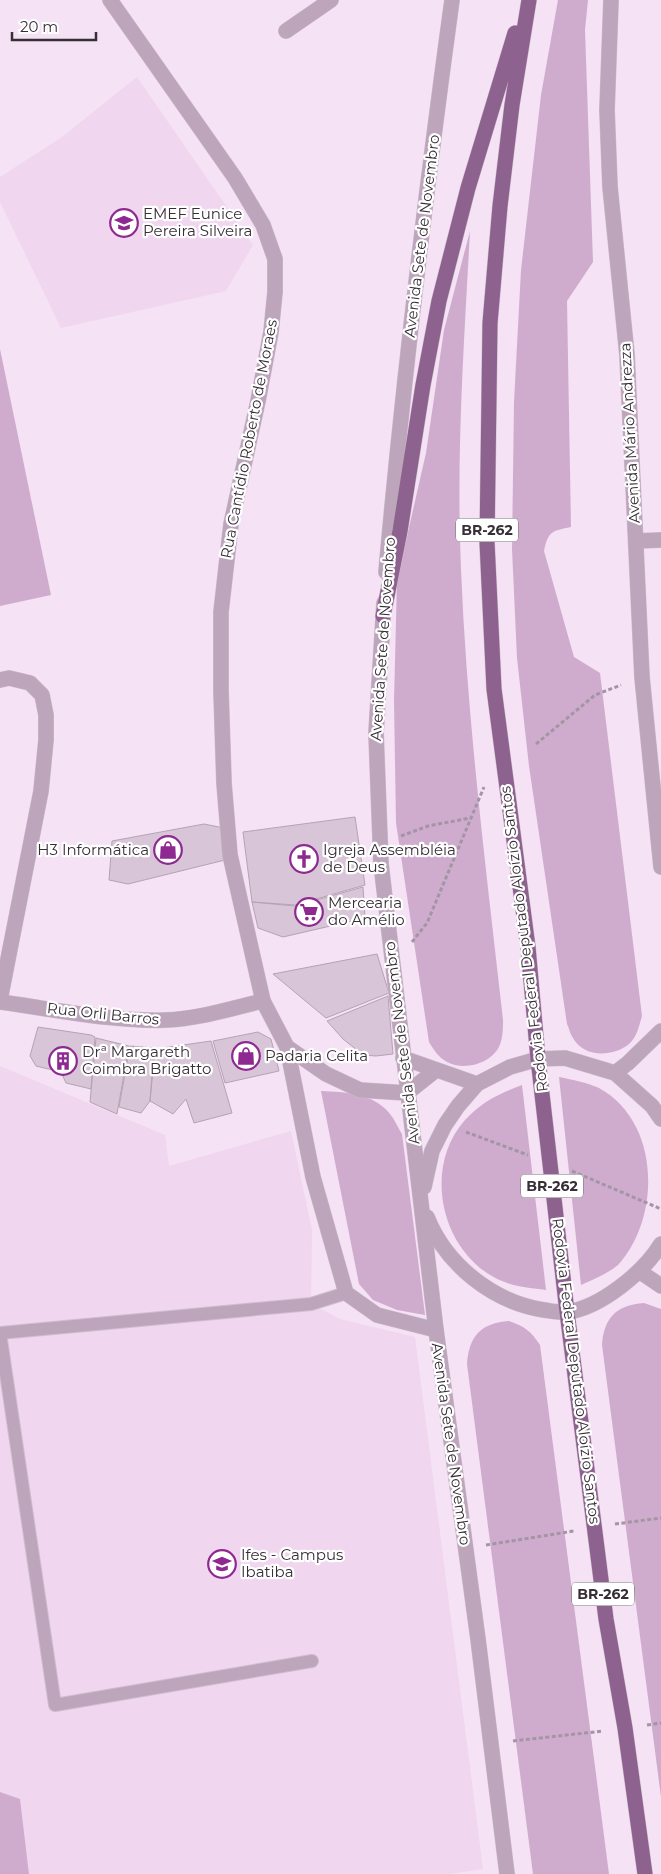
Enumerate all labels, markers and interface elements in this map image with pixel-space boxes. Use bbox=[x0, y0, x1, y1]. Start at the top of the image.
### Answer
scale bar bbox=[12, 10, 96, 42]
text: 20 m bbox=[20, 17, 58, 36]
street label: Avenida Sete de Novembro bbox=[400, 133, 443, 339]
place label: EMEF Eunice Pereira Silveira bbox=[143, 204, 252, 240]
school or university icon: EMEF Eunice Pereira Silveira bbox=[109, 208, 139, 238]
street label: Rua Cantídio Roberto de Moraes bbox=[216, 318, 281, 560]
street label: Avenida Mário Andrezza bbox=[615, 342, 644, 524]
road number: BR-262 bbox=[456, 518, 518, 542]
street label: Avenida Sete de Novembro bbox=[366, 536, 399, 742]
street label: Rodovia Federal Deputado Aloízio Santos bbox=[495, 785, 552, 1093]
shop icon: H3 Informática bbox=[153, 835, 183, 865]
place label: H3 Informática bbox=[37, 840, 149, 859]
place label: Igreja Assembléia de Deus bbox=[323, 840, 456, 876]
church icon: Igreja Assembléia de Deus bbox=[289, 844, 319, 874]
place label: Mercearia do Amélio bbox=[328, 893, 405, 929]
supermarket icon: Mercearia do Amélio bbox=[294, 897, 324, 927]
street label: Avenida Sete de Novembro bbox=[380, 940, 423, 1146]
street label: Rua Orli Barros bbox=[46, 998, 160, 1029]
shop icon: Padaria Celita bbox=[231, 1041, 261, 1071]
place label: Drª Margareth Coimbra Brigatto bbox=[82, 1042, 211, 1078]
building icon: Drª Margareth Coimbra Brigatto bbox=[48, 1046, 78, 1076]
place label: Padaria Celita bbox=[265, 1046, 368, 1065]
road number: BR-262 bbox=[521, 1174, 583, 1198]
street label: Rodovia Federal Deputado Aloízio Santos bbox=[548, 1217, 605, 1525]
street label: Avenida Sete de Novembro bbox=[428, 1341, 475, 1546]
place label: Ifes - Campus Ibatiba bbox=[241, 1545, 343, 1581]
school or university icon: Ifes - Campus Ibatiba bbox=[207, 1549, 237, 1579]
road number: BR-262 bbox=[572, 1582, 634, 1606]

